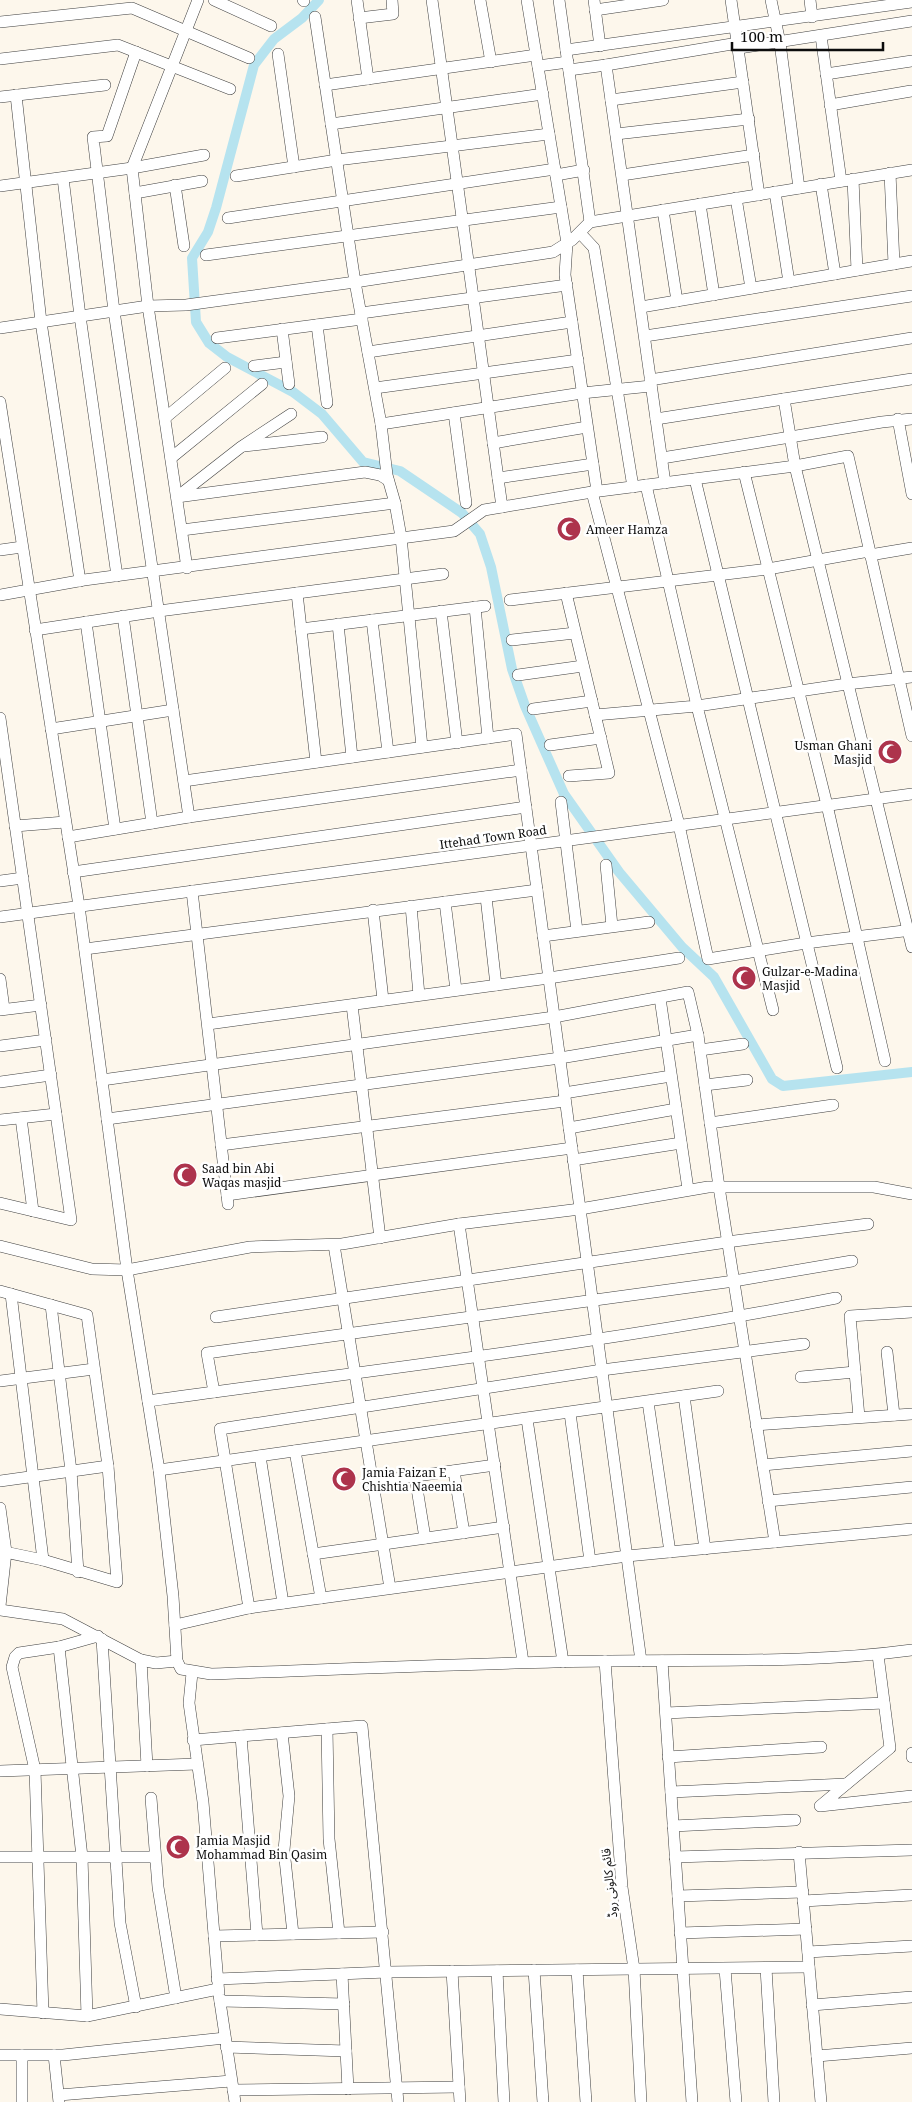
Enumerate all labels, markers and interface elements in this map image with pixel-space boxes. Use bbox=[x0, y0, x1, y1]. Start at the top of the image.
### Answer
scale bar bbox=[732, 20, 883, 52]
text: 100 m bbox=[740, 26, 783, 46]
mosque icon: Ameer Hamza bbox=[556, 516, 582, 542]
place label: Ameer Hamza bbox=[586, 521, 668, 538]
place label: Usman Ghani Masjid bbox=[795, 737, 873, 768]
mosque icon: Usman Ghani Masjid bbox=[877, 739, 903, 765]
street label: Ittehad Town Road bbox=[438, 821, 548, 853]
place label: Gulzar-e-Madina Masjid bbox=[762, 963, 858, 994]
mosque icon: Gulzar-e-Madina Masjid bbox=[731, 965, 757, 991]
place label: Saad bin Abi Waqas masjid bbox=[202, 1160, 282, 1191]
mosque icon: Saad bin Abi Waqas masjid bbox=[172, 1162, 198, 1188]
place label: Jamia Faizan E Chishtia Naeemia bbox=[361, 1464, 463, 1495]
mosque icon: Jamia Faizan E Chishtia Naeemia bbox=[331, 1466, 357, 1492]
place label: Jamia Masjid Mohammad Bin Qasim bbox=[195, 1832, 327, 1863]
mosque icon: Jamia Masjid Mohammad Bin Qasim bbox=[165, 1834, 191, 1860]
street label: قائم کالونی روڈ bbox=[597, 1847, 622, 1919]

